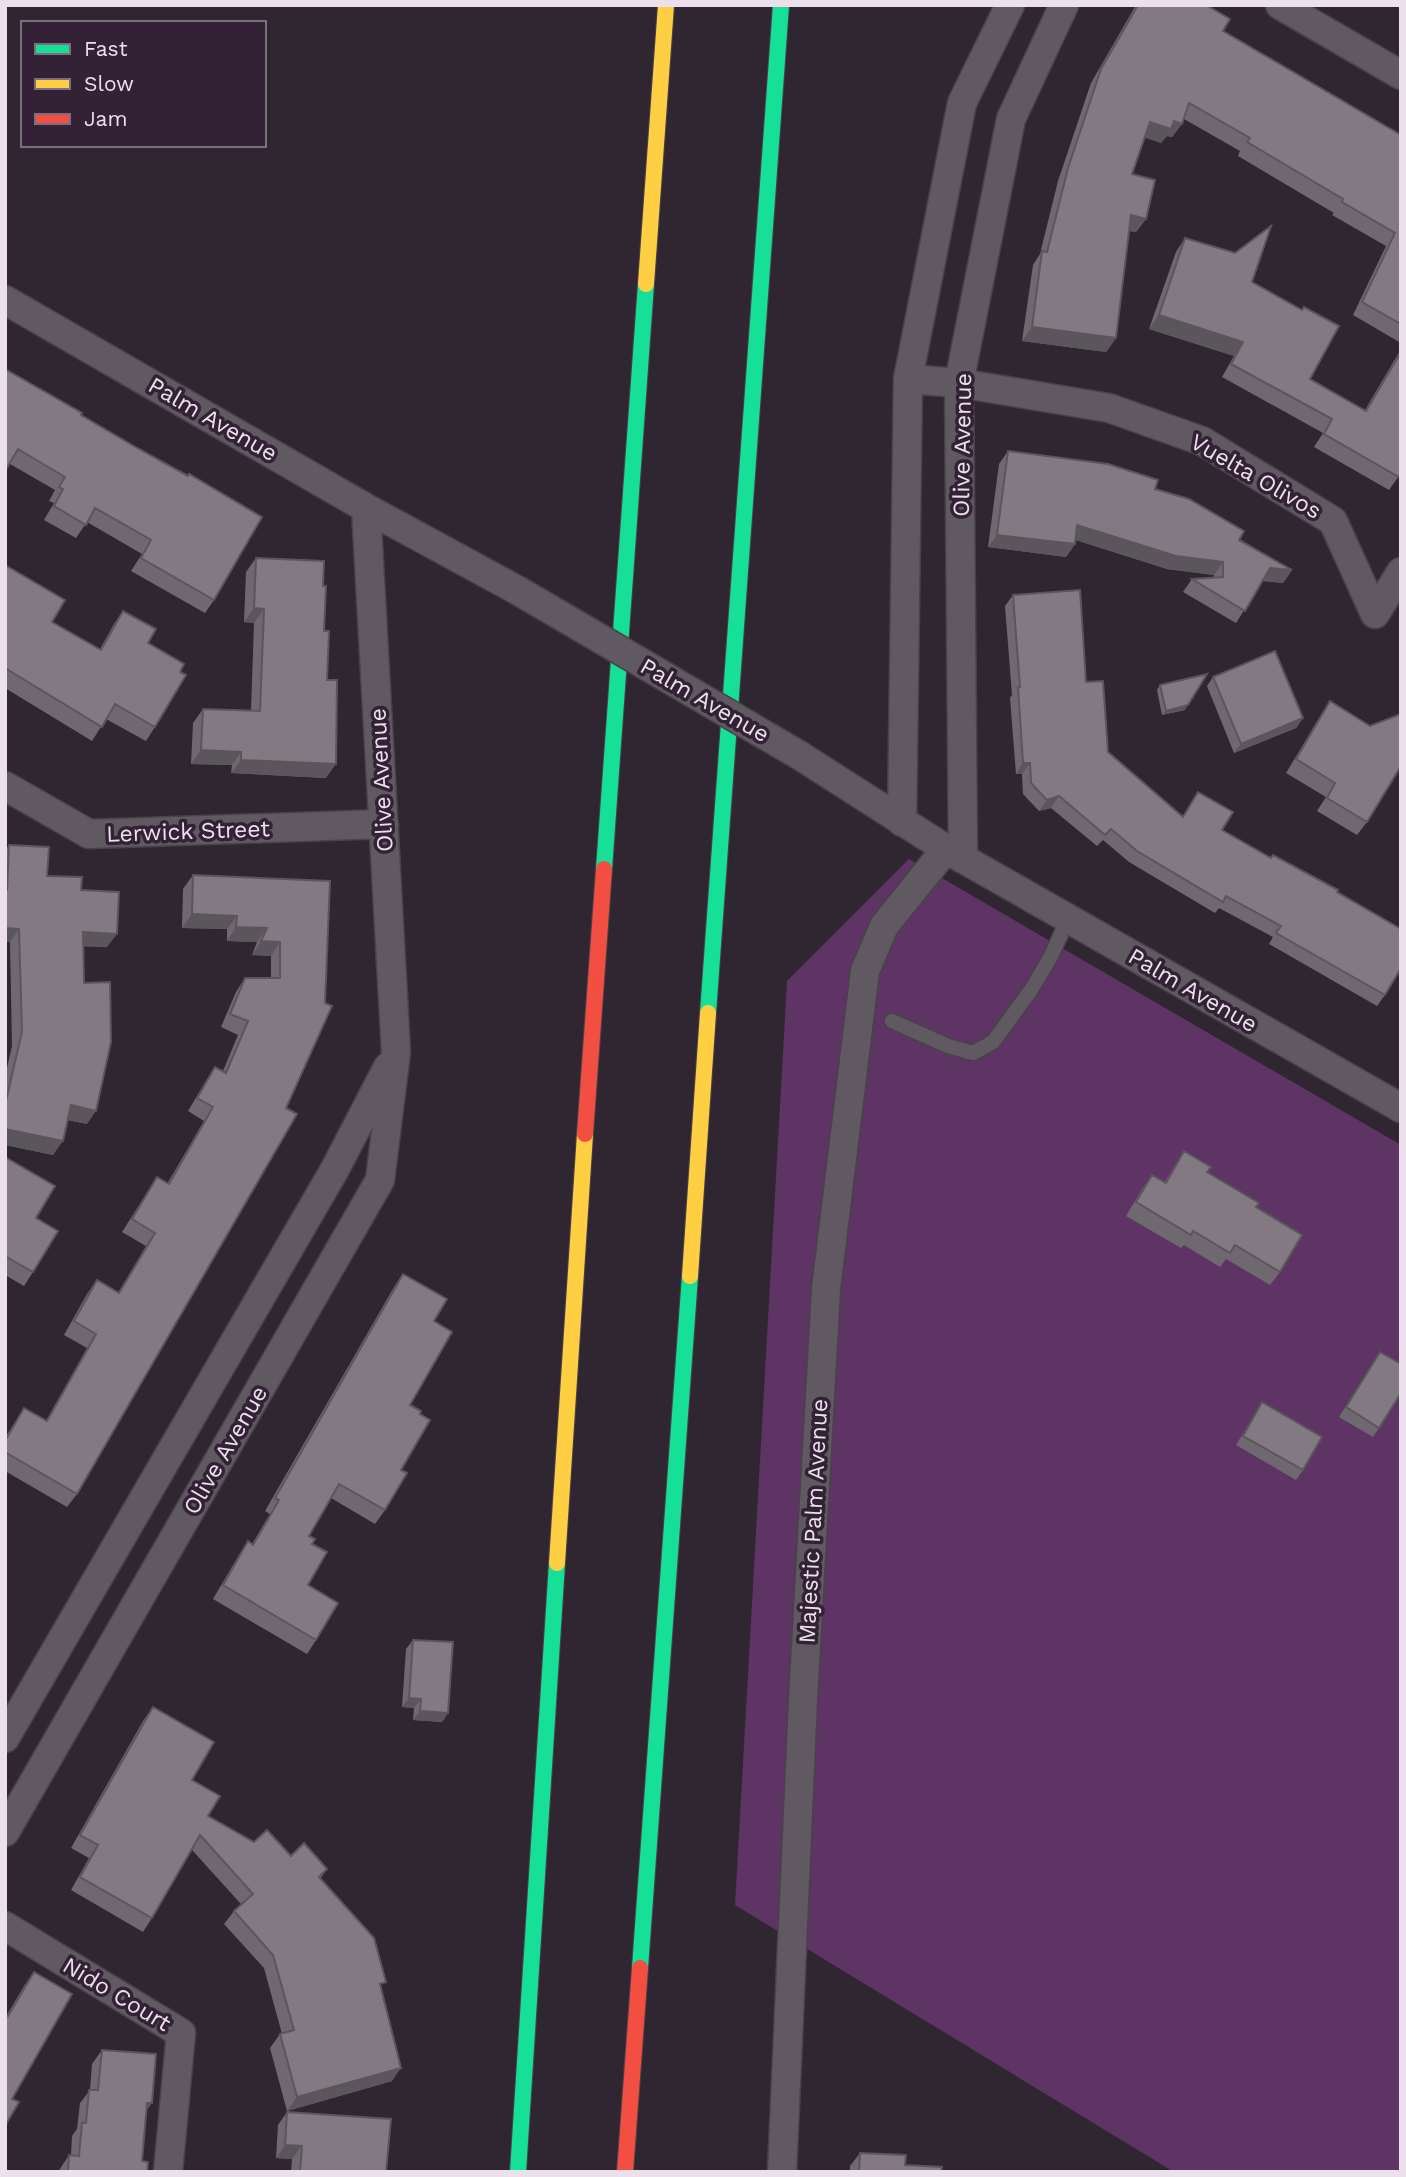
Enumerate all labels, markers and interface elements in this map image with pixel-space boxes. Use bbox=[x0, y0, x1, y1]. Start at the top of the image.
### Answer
legend bbox=[21, 21, 266, 147]
text: Fast bbox=[84, 36, 128, 61]
text: Slow bbox=[84, 71, 134, 96]
text: Jam bbox=[84, 106, 127, 131]
street label: Palm Avenue bbox=[144, 372, 282, 467]
street label: Olive Avenue bbox=[948, 373, 977, 517]
street label: Vuelta Olivos bbox=[1186, 428, 1326, 525]
street label: Palm Avenue bbox=[636, 653, 774, 748]
street label: Olive Avenue bbox=[364, 707, 399, 853]
street label: Lerwick Street bbox=[106, 815, 271, 848]
street label: Palm Avenue bbox=[1124, 943, 1262, 1038]
street label: Olive Avenue bbox=[178, 1381, 273, 1519]
street label: Majestic Palm Avenue bbox=[794, 1398, 833, 1644]
street label: Nido Court bbox=[58, 1952, 176, 2037]

